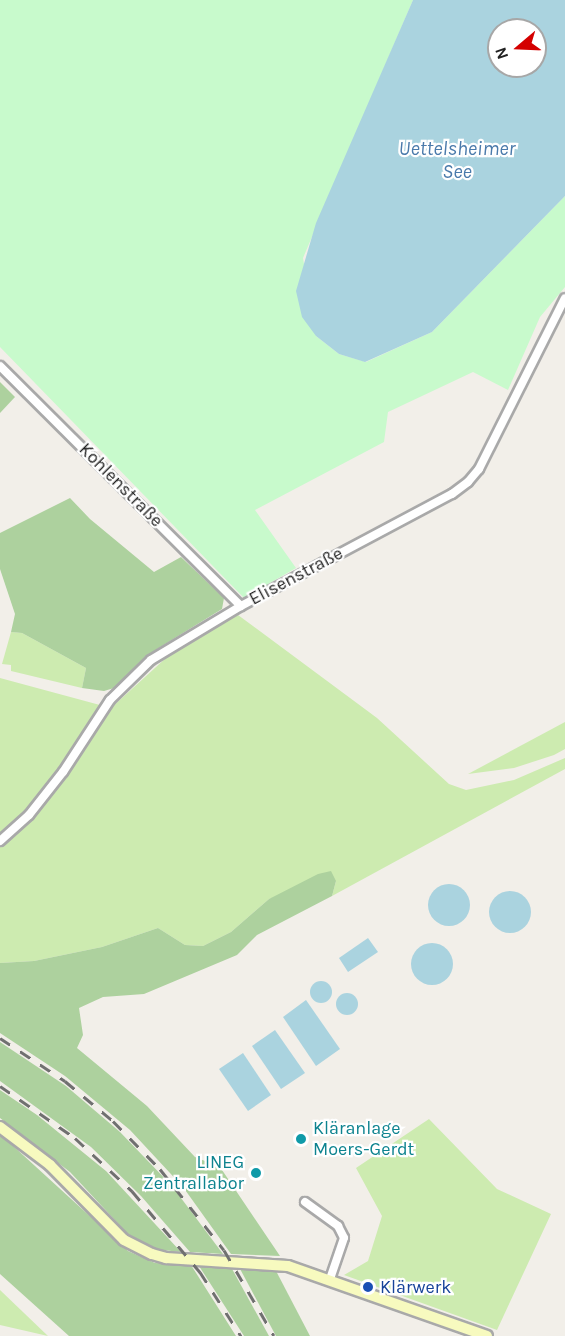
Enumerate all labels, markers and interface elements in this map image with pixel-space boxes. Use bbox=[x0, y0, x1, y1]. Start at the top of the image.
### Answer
north arrow bbox=[487, 18, 547, 78]
text: N bbox=[491, 45, 512, 62]
water label: Uettelsheimer See bbox=[399, 136, 515, 183]
street label: Kohlenstraße bbox=[75, 439, 167, 531]
street label: Elisenstraße bbox=[245, 542, 347, 610]
place label: Kläranlage Moers-Gerdt bbox=[313, 1118, 414, 1160]
marker: Kläranlage Moers-Gerdt bbox=[294, 1132, 308, 1146]
place label: LINEG Zentrallabor bbox=[143, 1152, 244, 1194]
marker: LINEG Zentrallabor bbox=[249, 1166, 263, 1180]
place label: Klärwerk bbox=[380, 1276, 451, 1298]
marker: Klärwerk bbox=[361, 1280, 375, 1294]

